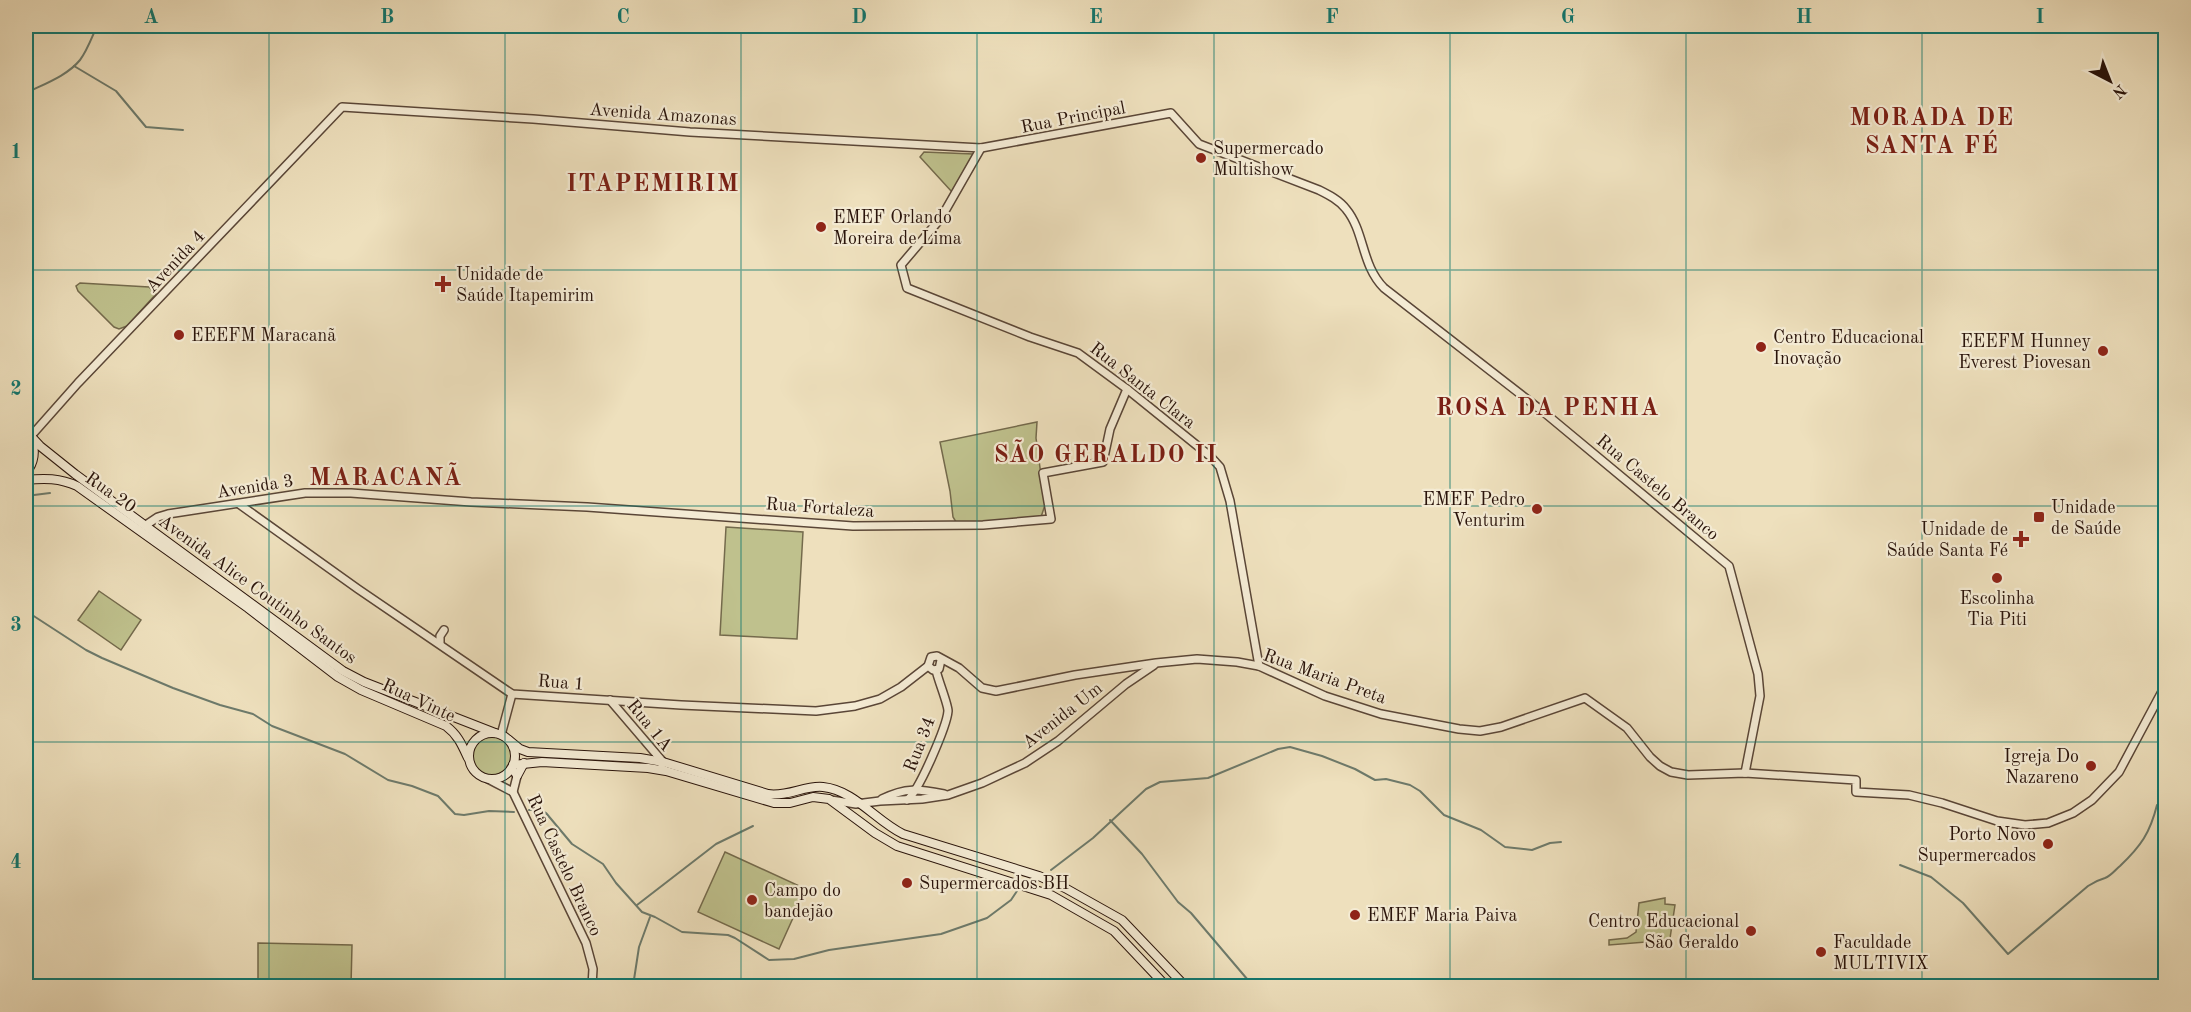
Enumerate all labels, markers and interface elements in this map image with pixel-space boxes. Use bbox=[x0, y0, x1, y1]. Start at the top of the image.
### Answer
text: A bbox=[143, 8, 159, 28]
text: B bbox=[380, 8, 394, 28]
text: C bbox=[616, 8, 630, 28]
text: D bbox=[851, 8, 867, 28]
text: E bbox=[1089, 8, 1103, 28]
text: F bbox=[1325, 8, 1339, 28]
text: G bbox=[1561, 8, 1575, 28]
text: H bbox=[1796, 8, 1812, 28]
text: I bbox=[2036, 8, 2044, 28]
north arrow bbox=[2080, 51, 2140, 111]
text: N bbox=[2108, 81, 2129, 101]
street label: Rua Principal bbox=[1019, 99, 1127, 137]
street label: Avenida Amazonas bbox=[589, 101, 737, 129]
district label: MORADA DE SANTA FÉ bbox=[1849, 107, 2015, 159]
place label: Supermercado Multishow bbox=[1213, 140, 1324, 179]
text: 1 bbox=[10, 143, 22, 163]
marker: Supermercado Multishow bbox=[1194, 151, 1208, 165]
district label: ITAPEMIRIM bbox=[566, 173, 740, 197]
place label: EMEF Orlando Moreira de Lima bbox=[833, 209, 962, 248]
marker: EMEF Orlando Moreira de Lima bbox=[814, 220, 828, 234]
street label: Avenida 4 bbox=[143, 227, 209, 296]
place label: Unidade de Saúde Itapemirim bbox=[456, 266, 594, 305]
marker: Unidade de Saúde Itapemirim bbox=[434, 275, 452, 293]
place label: EEEFM Maracanã bbox=[191, 327, 336, 345]
marker: EEEFM Maracanã bbox=[172, 328, 186, 342]
place label: Centro Educacional Inovação bbox=[1773, 329, 1924, 368]
place label: EEEFM Hunney Everest Piovesan bbox=[1958, 333, 2091, 372]
street label: Rua Santa Clara bbox=[1086, 339, 1199, 433]
marker: Centro Educacional Inovação bbox=[1754, 340, 1768, 354]
marker: EEEFM Hunney Everest Piovesan bbox=[2096, 344, 2110, 358]
text: 2 bbox=[10, 380, 22, 400]
district label: ROSA DA PENHA bbox=[1436, 397, 1660, 421]
street label: Rua Castelo Branco bbox=[1593, 431, 1722, 544]
district label: SÃO GERALDO II bbox=[994, 439, 1218, 468]
district label: MARACANÃ bbox=[309, 462, 463, 491]
street label: Rua 20 bbox=[82, 469, 139, 517]
street label: Avenida 3 bbox=[215, 472, 295, 502]
place label: EMEF Pedro Venturim bbox=[1423, 491, 1525, 530]
street label: Rua Fortaleza bbox=[765, 495, 875, 521]
place label: Unidade de Saúde bbox=[2051, 499, 2121, 538]
marker: EMEF Pedro Venturim bbox=[1530, 502, 1544, 516]
marker: Unidade de Saúde bbox=[2032, 510, 2046, 524]
street label: Avenida Alice Coutinho Santos bbox=[155, 512, 360, 668]
place label: Unidade de Saúde Santa Fé bbox=[1886, 521, 2008, 560]
marker: Unidade de Saúde Santa Fé bbox=[2012, 530, 2030, 548]
marker: Escolinha Tia Piti bbox=[1990, 571, 2004, 585]
place label: Escolinha Tia Piti bbox=[1959, 590, 2035, 629]
text: 3 bbox=[10, 616, 22, 636]
street label: Rua Maria Preta bbox=[1261, 646, 1389, 708]
street label: Rua 1 bbox=[537, 672, 585, 694]
street label: Rua Vinte bbox=[379, 676, 458, 726]
street label: Avenida Um bbox=[1019, 679, 1106, 752]
street label: Rua 1A bbox=[623, 696, 675, 755]
street label: Rua 34 bbox=[901, 714, 939, 774]
place label: Igreja Do Nazareno bbox=[2004, 748, 2079, 787]
marker: Igreja Do Nazareno bbox=[2084, 759, 2098, 773]
street label: Rua Castelo Branco bbox=[523, 792, 605, 939]
place label: Porto Novo Supermercados bbox=[1917, 826, 2036, 865]
marker: Porto Novo Supermercados bbox=[2041, 837, 2055, 851]
text: 4 bbox=[10, 853, 22, 873]
place label: Supermercados BH bbox=[919, 875, 1069, 893]
marker: Supermercados BH bbox=[900, 876, 914, 890]
place label: Campo do bandejão bbox=[764, 882, 841, 921]
marker: Campo do bandejão bbox=[745, 893, 759, 907]
place label: EMEF Maria Paiva bbox=[1367, 907, 1517, 925]
marker: EMEF Maria Paiva bbox=[1348, 908, 1362, 922]
place label: Centro Educacional São Geraldo bbox=[1588, 913, 1739, 952]
marker: Centro Educacional São Geraldo bbox=[1744, 924, 1758, 938]
place label: Faculdade MULTIVIX bbox=[1833, 934, 1929, 973]
marker: Faculdade MULTIVIX bbox=[1814, 945, 1828, 959]

